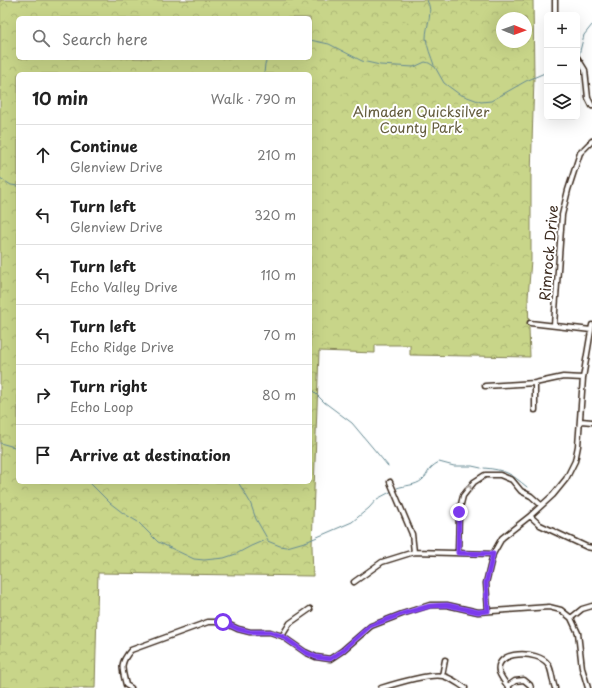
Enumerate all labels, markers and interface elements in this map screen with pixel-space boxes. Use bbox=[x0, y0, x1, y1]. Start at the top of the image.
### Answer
north arrow bbox=[496, 12, 532, 48]
map controls bbox=[544, 12, 580, 120]
button: + bbox=[544, 12, 580, 48]
search box bbox=[16, 16, 312, 60]
icon: search bbox=[30, 27, 52, 49]
text: Search here bbox=[62, 27, 148, 50]
button: − bbox=[544, 48, 580, 84]
button: layers bbox=[544, 84, 580, 120]
text: 10 min bbox=[32, 85, 88, 111]
text: Walk · 790 m bbox=[211, 89, 296, 108]
park label: Almaden Quicksilver County Park bbox=[353, 101, 490, 138]
text: Continue bbox=[70, 134, 138, 157]
icon: ahead bbox=[32, 144, 54, 166]
text: 210 m bbox=[257, 145, 296, 164]
text: Glenview Drive bbox=[70, 157, 163, 176]
text: Turn left bbox=[70, 194, 136, 217]
icon: left bbox=[32, 204, 54, 226]
street label: Rimrock Drive bbox=[534, 204, 563, 302]
text: 320 m bbox=[254, 205, 296, 224]
text: Glenview Drive bbox=[70, 217, 163, 236]
text: Turn left bbox=[70, 254, 136, 277]
icon: left bbox=[32, 264, 54, 286]
text: 110 m bbox=[261, 265, 296, 284]
text: Echo Valley Drive bbox=[70, 277, 178, 296]
text: Turn left bbox=[70, 314, 136, 337]
icon: left bbox=[32, 324, 54, 346]
text: 70 m bbox=[263, 325, 296, 344]
text: Echo Ridge Drive bbox=[70, 337, 174, 356]
text: Turn right bbox=[70, 374, 147, 397]
icon: right bbox=[32, 384, 54, 406]
text: 80 m bbox=[262, 385, 296, 404]
text: Echo Loop bbox=[70, 397, 133, 416]
text: Arrive at destination bbox=[70, 443, 231, 466]
icon: arrive bbox=[32, 444, 54, 466]
one-way arrow bbox=[464, 485, 472, 492]
route end bbox=[450, 503, 468, 521]
route start bbox=[214, 613, 232, 631]

